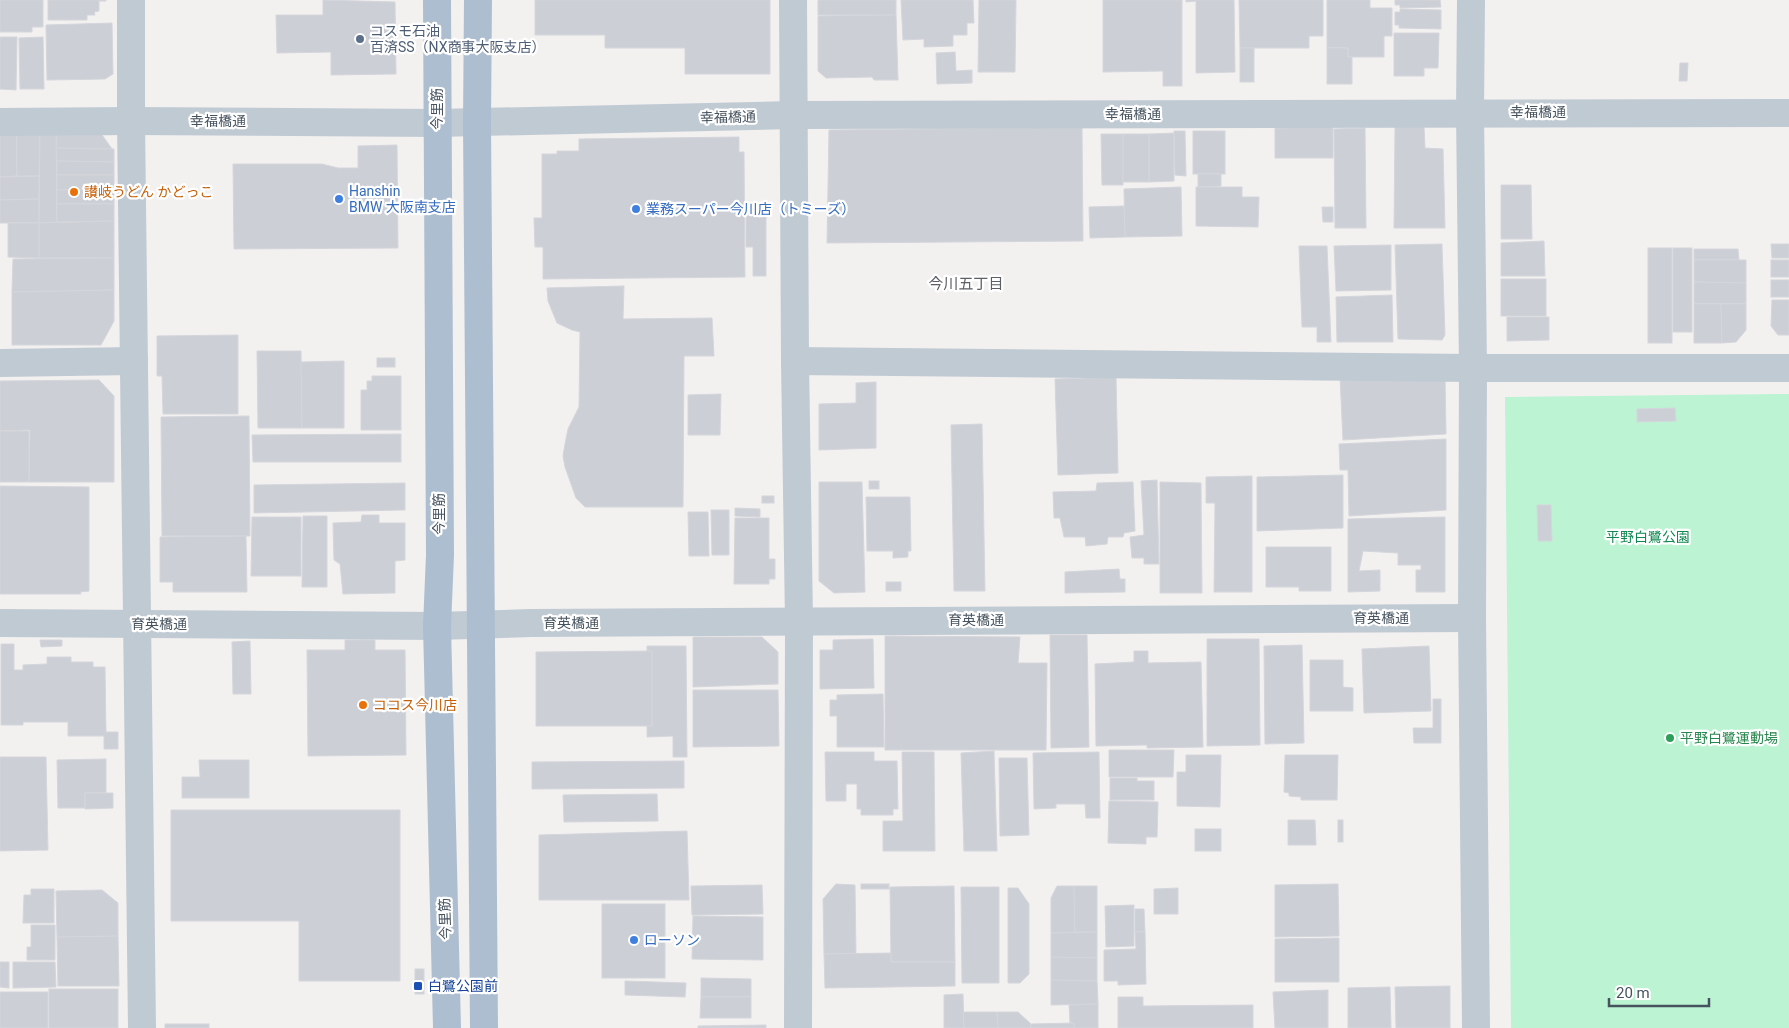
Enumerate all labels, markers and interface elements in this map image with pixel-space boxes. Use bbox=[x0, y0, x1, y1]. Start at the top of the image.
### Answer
place label: コスモ石油 百済SS（NX商事大阪支店） bbox=[370, 23, 546, 55]
marker: コスモ石油 百済SS（NX商事大阪支店） bbox=[354, 33, 366, 45]
street label: 今里筋 bbox=[429, 88, 445, 130]
street label: 幸福橋通 bbox=[1510, 104, 1566, 120]
street label: 幸福橋通 bbox=[1105, 106, 1161, 122]
street label: 幸福橋通 bbox=[700, 109, 756, 125]
street label: 幸福橋通 bbox=[190, 113, 246, 129]
place label: Hanshin BMW 大阪南支店 bbox=[349, 183, 456, 215]
place label: 讃岐うどん かどっこ bbox=[84, 184, 213, 200]
marker: 讃岐うどん かどっこ bbox=[68, 186, 80, 198]
marker: Hanshin BMW 大阪南支店 bbox=[333, 193, 345, 205]
place label: 業務スーパー今川店（トミーズ） bbox=[646, 201, 855, 217]
marker: 業務スーパー今川店（トミーズ） bbox=[630, 203, 642, 215]
district label: 今川五丁目 bbox=[928, 275, 1004, 293]
street label: 今里筋 bbox=[431, 493, 447, 535]
park label: 平野白鷺公園 bbox=[1606, 529, 1690, 545]
street label: 育英橋通 bbox=[1353, 610, 1409, 626]
street label: 育英橋通 bbox=[948, 612, 1004, 628]
street label: 育英橋通 bbox=[543, 615, 599, 631]
street label: 育英橋通 bbox=[131, 616, 187, 632]
place label: ココス今川店 bbox=[373, 697, 457, 713]
marker: ココス今川店 bbox=[357, 699, 369, 711]
place label: 平野白鷺運動場 bbox=[1680, 730, 1778, 746]
marker: 平野白鷺運動場 bbox=[1664, 732, 1676, 744]
street label: 今里筋 bbox=[436, 898, 454, 940]
place label: ローソン bbox=[644, 932, 700, 948]
marker: ローソン bbox=[628, 934, 640, 946]
scale bar bbox=[1609, 976, 1709, 1008]
place label: 白鷺公園前 bbox=[428, 978, 498, 994]
marker: 白鷺公園前 bbox=[412, 980, 424, 992]
text: 20 m bbox=[1616, 984, 1650, 1002]

